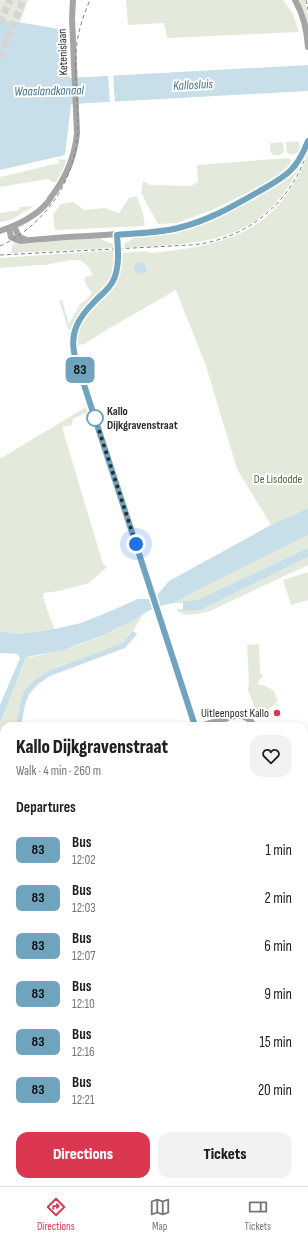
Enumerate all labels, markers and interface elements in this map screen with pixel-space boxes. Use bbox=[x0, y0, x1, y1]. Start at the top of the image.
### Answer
street label: Ketenislaan bbox=[55, 28, 71, 76]
water label: Kallosluis bbox=[173, 76, 214, 94]
water label: Waaslandkanaal bbox=[14, 82, 85, 100]
line badge: 83 bbox=[62, 357, 98, 383]
text: 83 bbox=[74, 361, 86, 378]
place label: Kallo Dijkgravenstraat bbox=[107, 404, 178, 433]
marker: Kallo Dijkgravenstraat bbox=[86, 409, 104, 427]
park label: De Lisdodde bbox=[254, 472, 302, 487]
your location bbox=[126, 534, 146, 554]
place label: Uitleenpost Kallo bbox=[201, 706, 269, 721]
marker: Uitleenpost Kallo bbox=[272, 708, 282, 718]
button: heart bbox=[250, 735, 292, 777]
text: Kallo Dijkgravenstraat bbox=[16, 736, 168, 759]
text: Walk · 4 min · 260 m bbox=[16, 763, 101, 779]
text: Departures bbox=[16, 798, 76, 817]
text: Bus bbox=[72, 833, 91, 852]
text: 83 bbox=[32, 841, 44, 858]
text: 1 min bbox=[266, 841, 292, 860]
text: 12:02 bbox=[72, 852, 96, 868]
text: Bus bbox=[72, 881, 91, 900]
text: 83 bbox=[32, 889, 44, 906]
text: 2 min bbox=[265, 889, 292, 908]
text: 12:03 bbox=[72, 900, 96, 916]
text: Bus bbox=[72, 929, 91, 948]
text: 83 bbox=[32, 937, 44, 954]
text: 6 min bbox=[264, 937, 292, 956]
text: 12:07 bbox=[72, 948, 95, 964]
text: Bus bbox=[72, 977, 91, 996]
text: 83 bbox=[32, 985, 44, 1002]
text: 9 min bbox=[264, 985, 292, 1004]
text: 12:10 bbox=[72, 996, 95, 1012]
text: Bus bbox=[72, 1025, 91, 1044]
text: 83 bbox=[32, 1033, 44, 1050]
text: 15 min bbox=[260, 1033, 292, 1052]
text: 12:16 bbox=[72, 1044, 95, 1060]
text: Bus bbox=[72, 1073, 91, 1092]
text: 83 bbox=[32, 1081, 44, 1098]
text: 20 min bbox=[258, 1081, 292, 1100]
text: 12:21 bbox=[72, 1092, 94, 1108]
button: Directions bbox=[16, 1132, 150, 1178]
button: Tickets bbox=[158, 1132, 292, 1178]
tab: Directions bbox=[37, 1196, 75, 1233]
tab: Map bbox=[149, 1196, 171, 1233]
tab: Tickets bbox=[244, 1196, 271, 1233]

